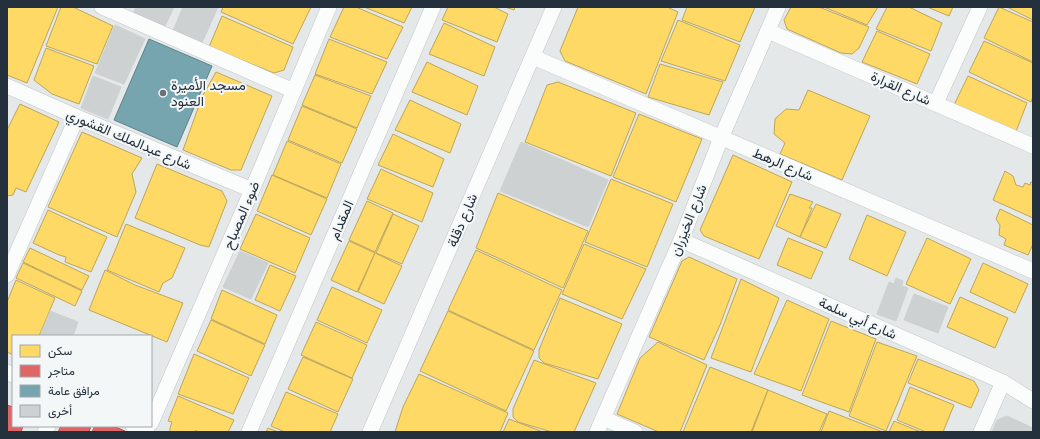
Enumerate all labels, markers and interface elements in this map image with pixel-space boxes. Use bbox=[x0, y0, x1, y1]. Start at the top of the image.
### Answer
street label: شارع القرارة bbox=[867, 68, 933, 111]
place label: مسجد الأميرة العنود bbox=[171, 77, 246, 110]
marker: مسجد الأميرة العنود bbox=[158, 88, 168, 98]
street label: شارع عبدالملك القشوري bbox=[63, 105, 194, 176]
street label: شارع الرهط bbox=[749, 144, 815, 187]
street label: ضوء المصباح bbox=[220, 178, 265, 253]
street label: شارع الخيزران bbox=[666, 182, 712, 259]
street label: شارع دقلة bbox=[444, 191, 483, 250]
street label: المقدام bbox=[326, 198, 357, 243]
street label: شارع أبي سلمة bbox=[815, 294, 899, 346]
legend bbox=[12, 335, 152, 427]
text: سكن bbox=[48, 344, 72, 359]
text: متاجر bbox=[47, 364, 75, 379]
text: مرافق عامة bbox=[48, 384, 100, 399]
text: أخرى bbox=[48, 404, 72, 419]

